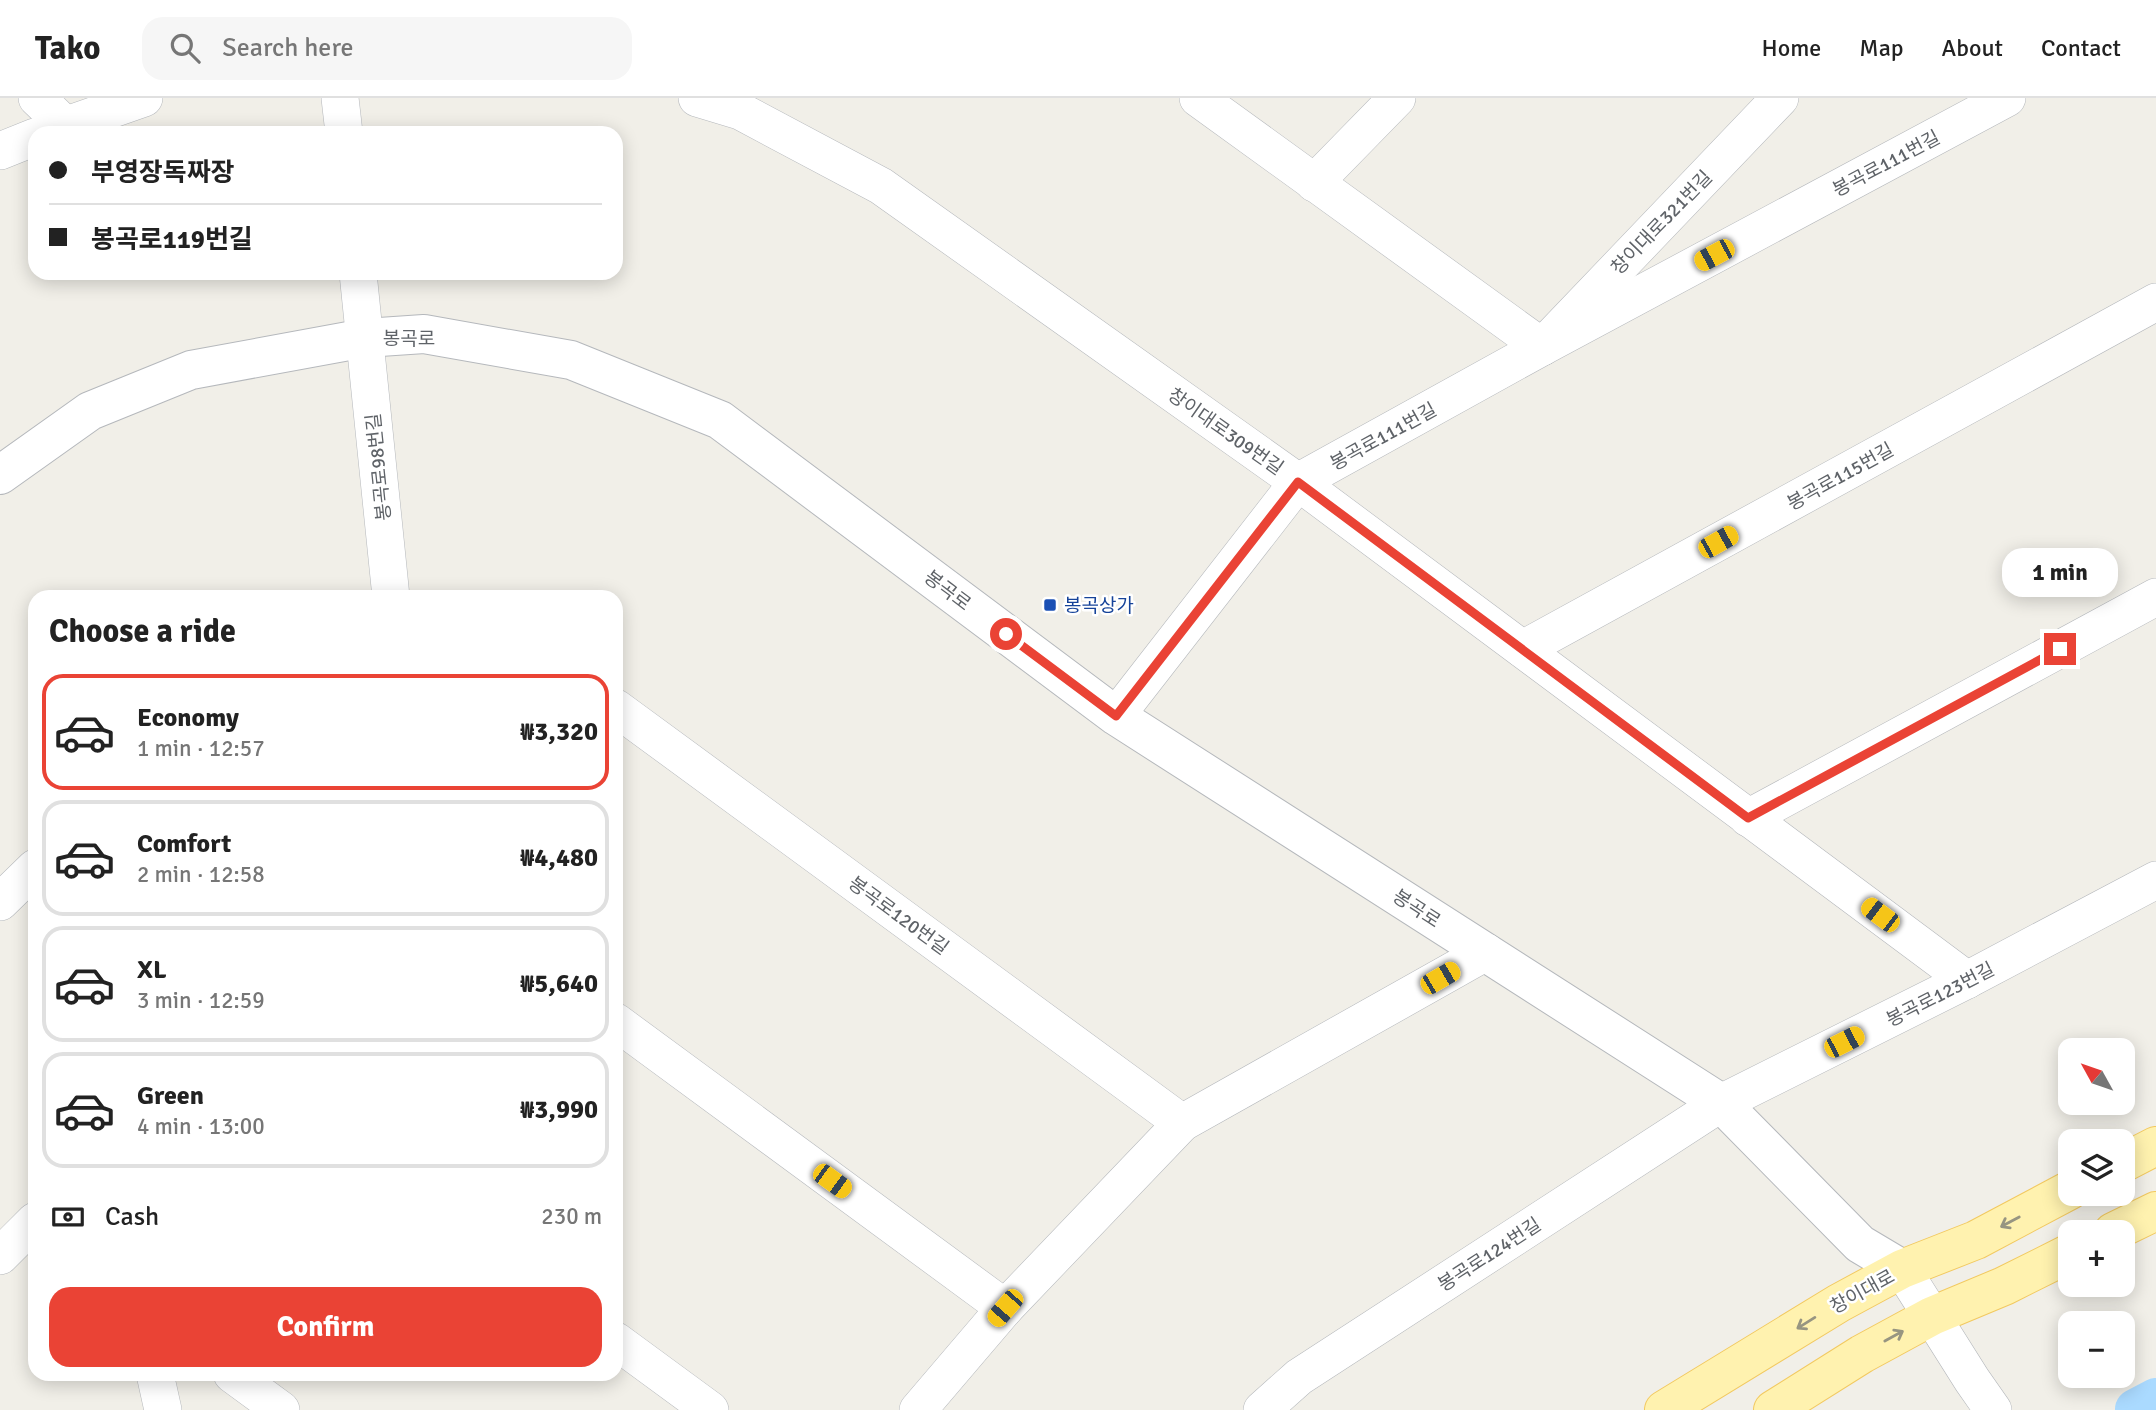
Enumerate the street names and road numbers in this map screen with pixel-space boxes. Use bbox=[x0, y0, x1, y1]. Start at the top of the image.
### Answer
street label: 봉곡로111번길 bbox=[1829, 126, 1944, 202]
street label: 창이대로321번길 bbox=[1606, 166, 1717, 280]
street label: 봉곡로 bbox=[383, 327, 435, 351]
street label: 창이대로309번길 bbox=[1163, 383, 1288, 481]
street label: 봉곡로111번길 bbox=[1326, 398, 1441, 476]
street label: 봉곡로98번길 bbox=[361, 412, 397, 522]
street label: 봉곡로115번길 bbox=[1783, 438, 1898, 516]
street label: 봉곡로 bbox=[919, 565, 976, 616]
street label: 봉곡로120번길 bbox=[844, 871, 953, 960]
street label: 봉곡로 bbox=[1388, 884, 1445, 933]
street label: 봉곡로123번길 bbox=[1882, 957, 1999, 1032]
street label: 봉곡로124번길 bbox=[1433, 1213, 1546, 1297]
street label: 창이대로 bbox=[1826, 1264, 1899, 1319]

